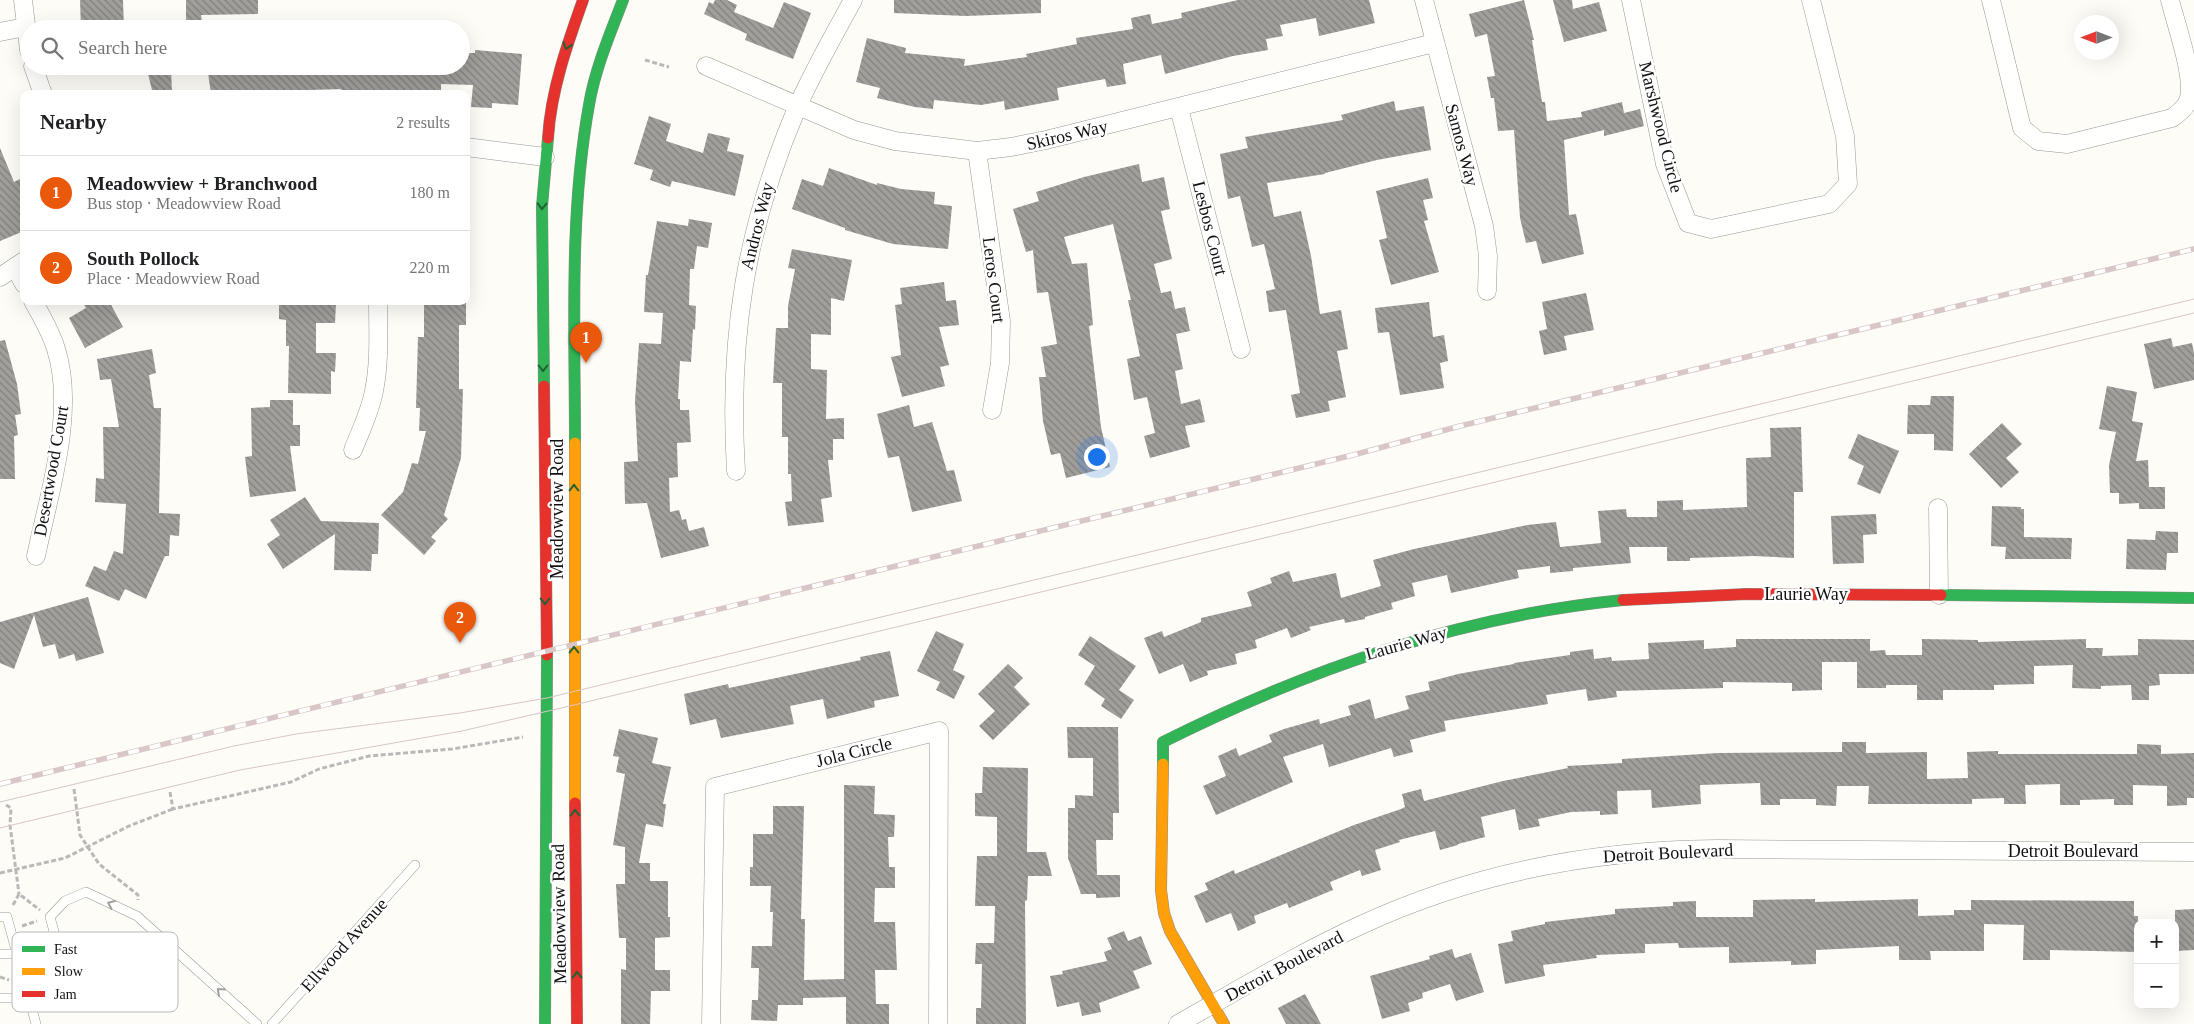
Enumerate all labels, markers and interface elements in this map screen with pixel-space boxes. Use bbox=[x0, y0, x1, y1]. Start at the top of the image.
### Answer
north arrow bbox=[2074, 15, 2119, 60]
search box bbox=[20, 20, 470, 75]
icon: search bbox=[38, 34, 66, 62]
text: Search here bbox=[78, 37, 167, 58]
one-way arrow bbox=[563, 41, 573, 50]
street label: Marshwood Circle bbox=[1635, 59, 1687, 195]
street label: Samos Way bbox=[1441, 101, 1483, 189]
text: Nearby bbox=[40, 110, 107, 134]
text: 2 results bbox=[396, 114, 450, 131]
street label: Skiros Way bbox=[1024, 116, 1110, 154]
text: Meadowview + Branchwood bbox=[87, 173, 317, 194]
street label: Lesbos Court bbox=[1189, 179, 1231, 277]
street label: Andros Way bbox=[736, 180, 778, 272]
text: 1 bbox=[52, 184, 60, 201]
text: 180 m bbox=[410, 184, 450, 201]
text: Bus stop · Meadowview Road bbox=[87, 195, 281, 212]
one-way arrow bbox=[537, 202, 547, 210]
street label: Leros Court bbox=[979, 236, 1009, 324]
text: South Pollock bbox=[87, 248, 199, 269]
text: 2 bbox=[52, 259, 60, 276]
text: 220 m bbox=[410, 259, 450, 276]
text: Place · Meadowview Road bbox=[87, 270, 260, 287]
pin: 1 bbox=[570, 322, 602, 363]
one-way arrow bbox=[538, 364, 548, 372]
street label: Desertwood Court bbox=[30, 404, 72, 538]
street label: Meadowview Road bbox=[547, 439, 567, 579]
your location bbox=[1084, 444, 1110, 470]
one-way arrow bbox=[569, 484, 579, 492]
street label: Laurie Way bbox=[1764, 584, 1848, 604]
one-way arrow bbox=[540, 597, 550, 605]
pin: 2 bbox=[444, 602, 476, 643]
street label: Laurie Way bbox=[1363, 622, 1449, 664]
one-way arrow bbox=[569, 646, 579, 654]
street label: Jola Circle bbox=[814, 733, 894, 771]
one-way arrow bbox=[570, 809, 580, 816]
street label: Detroit Boulevard bbox=[1602, 840, 1734, 866]
street label: Detroit Boulevard bbox=[2008, 841, 2138, 861]
street label: Meadowview Road bbox=[548, 844, 570, 984]
street label: Ellwood Avenue bbox=[297, 894, 391, 996]
one-way arrow bbox=[107, 900, 116, 910]
map controls bbox=[2134, 919, 2179, 1009]
button: + bbox=[2134, 919, 2179, 964]
street label: Detroit Boulevard bbox=[1222, 927, 1346, 1005]
legend bbox=[12, 932, 178, 1012]
text: Fast bbox=[54, 942, 77, 957]
text: Slow bbox=[54, 964, 84, 979]
button: − bbox=[2134, 964, 2179, 1009]
one-way arrow bbox=[572, 971, 582, 979]
text: Jam bbox=[54, 987, 77, 1002]
one-way arrow bbox=[217, 988, 226, 997]

